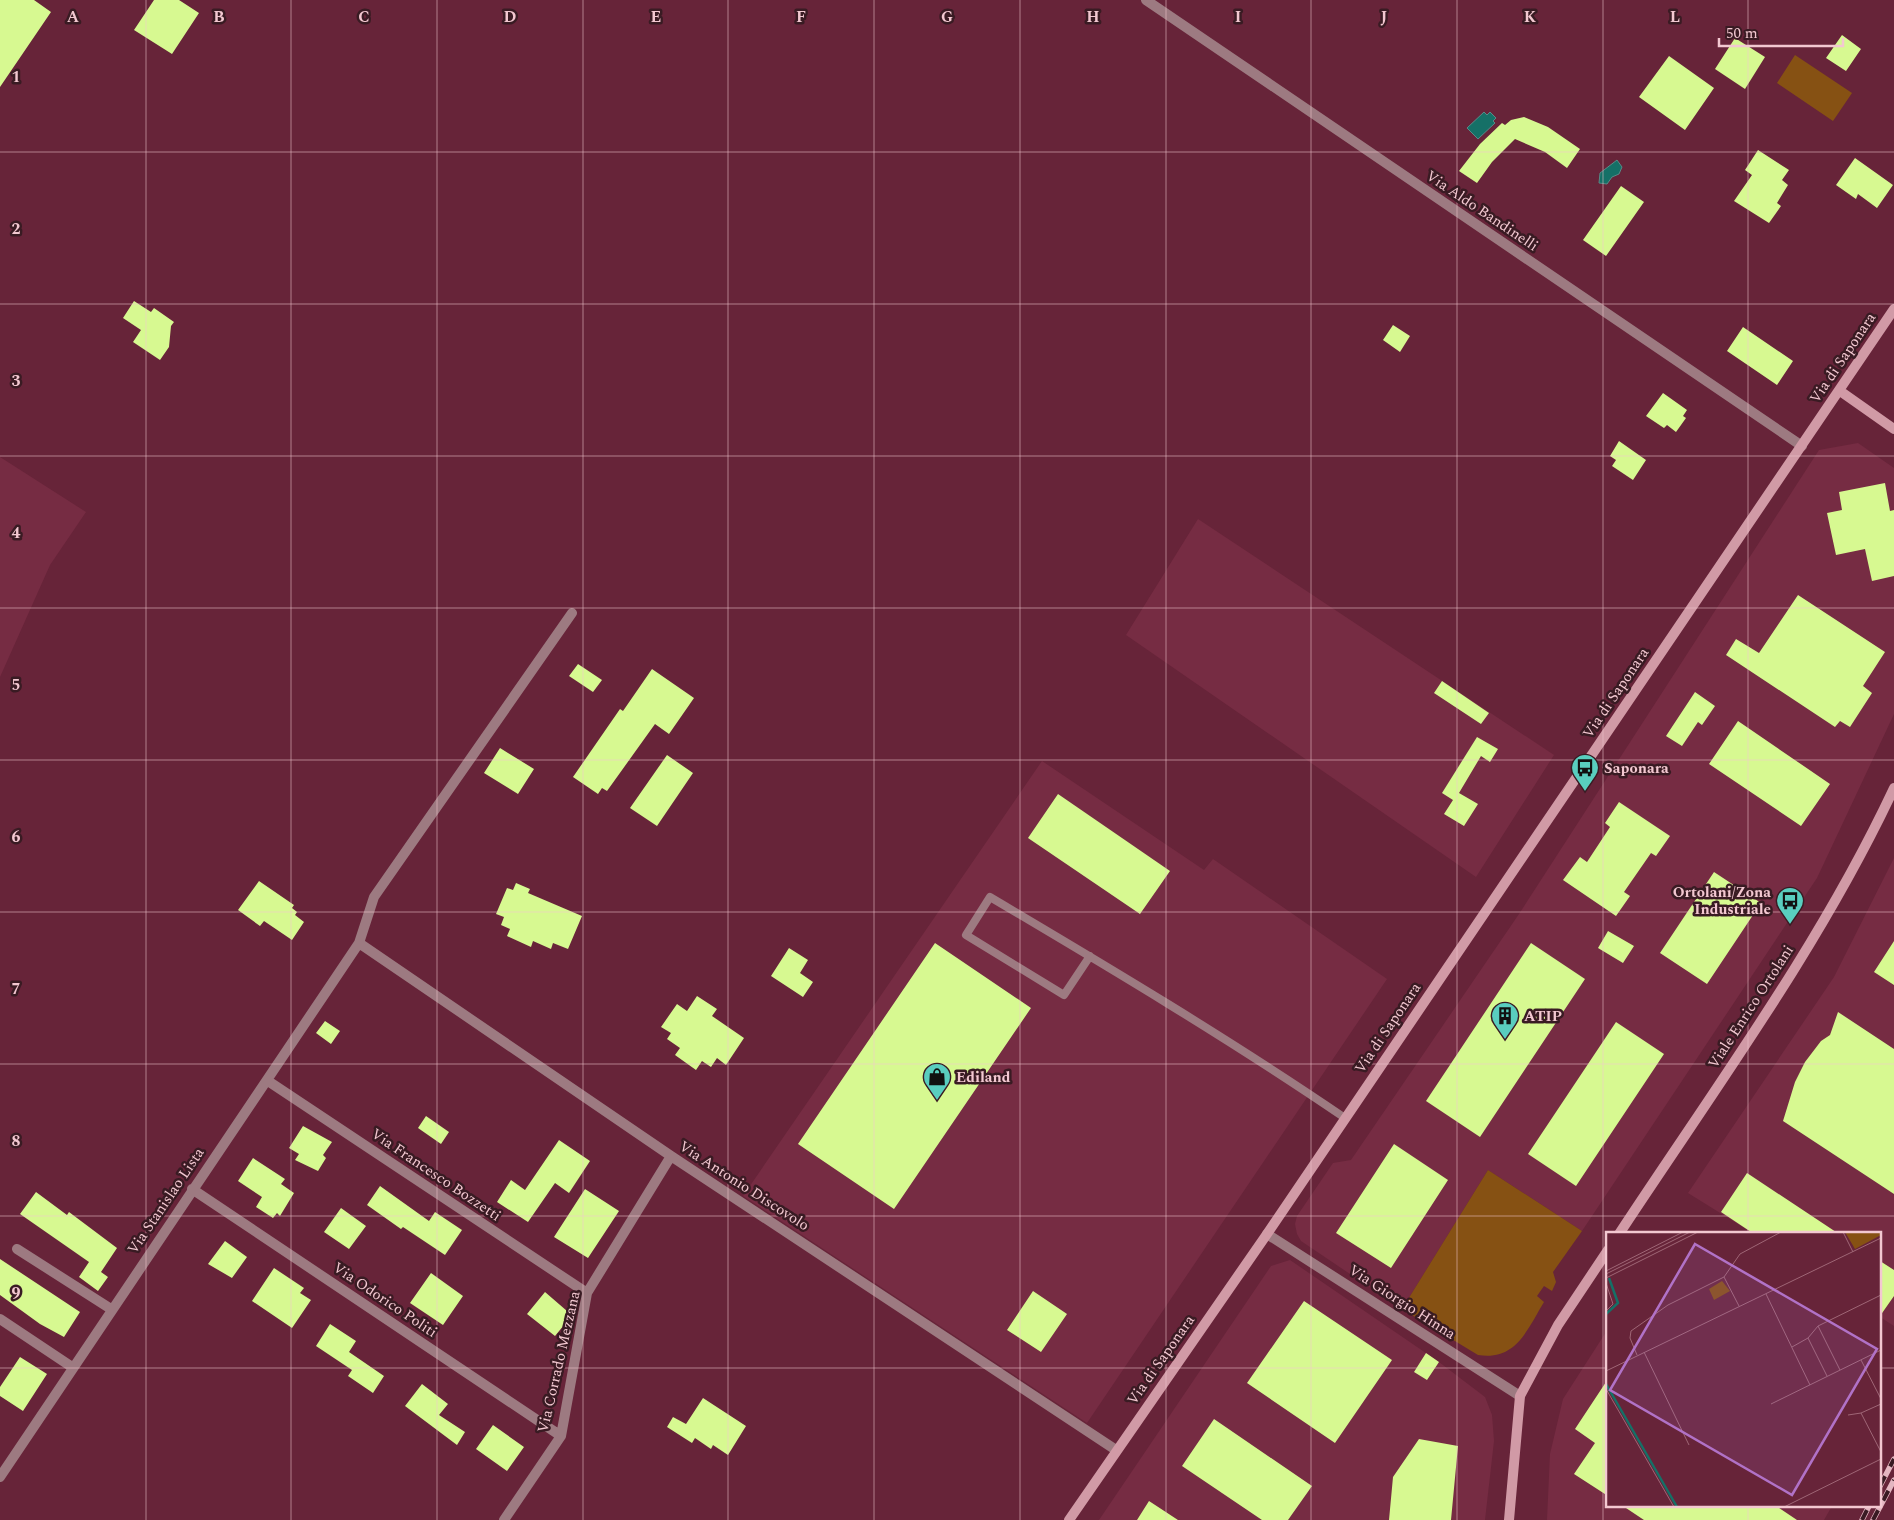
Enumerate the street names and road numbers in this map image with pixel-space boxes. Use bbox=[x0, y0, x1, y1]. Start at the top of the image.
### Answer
street label: Via Aldo Bandinelli bbox=[1421, 165, 1543, 257]
street label: Via di Saponara bbox=[1804, 307, 1882, 408]
street label: Via di Saponara bbox=[1577, 642, 1655, 743]
street label: Viale Enrico Ortolani bbox=[1702, 941, 1800, 1073]
street label: Via di Saponara bbox=[1349, 977, 1427, 1078]
street label: Via Francesco Bozzetti bbox=[366, 1123, 506, 1227]
street label: Via Antonio Discovolo bbox=[674, 1135, 814, 1237]
street label: Via Stanislao Lista bbox=[122, 1143, 211, 1259]
street label: Via Odorico Politi bbox=[328, 1256, 442, 1344]
street label: Via Giorgio Hinna bbox=[1344, 1259, 1461, 1346]
street label: Via Corrado Mezzana bbox=[531, 1288, 587, 1435]
street label: Via di Saponara bbox=[1121, 1310, 1201, 1410]

